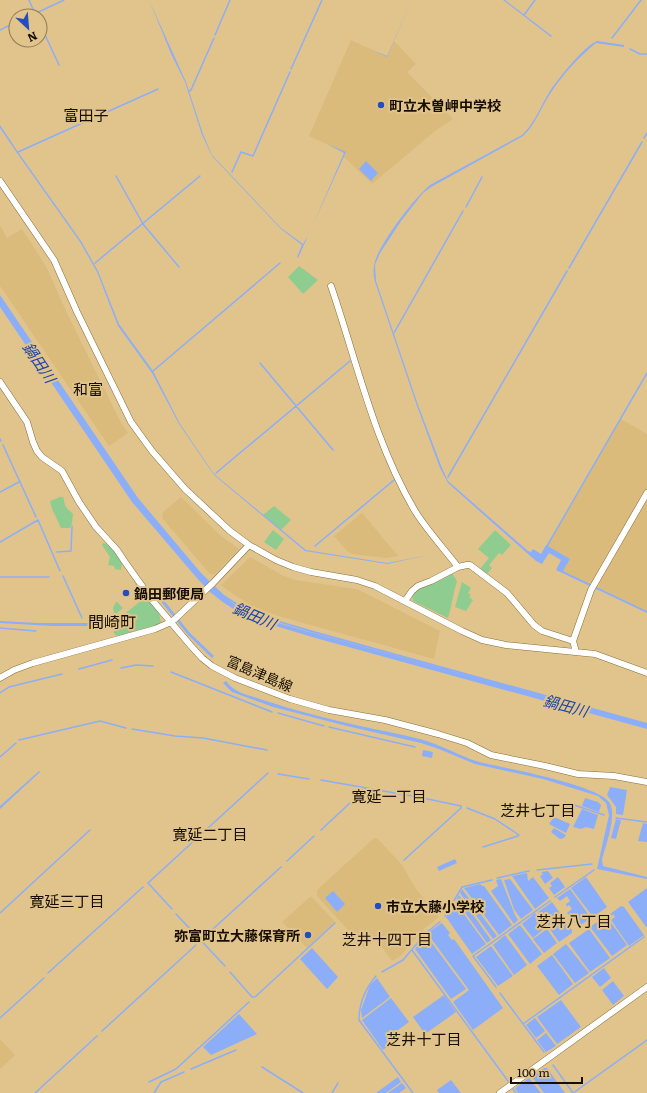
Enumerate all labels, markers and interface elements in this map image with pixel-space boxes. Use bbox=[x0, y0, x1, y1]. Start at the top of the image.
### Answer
north arrow bbox=[8, 8, 48, 48]
text: N bbox=[25, 29, 40, 47]
place label: 町立木曽岬中学校 bbox=[389, 95, 501, 115]
marker: 町立木曽岬中学校 bbox=[376, 100, 386, 110]
district label: 富田子 bbox=[63, 103, 109, 126]
water label: 鍋田川 bbox=[18, 337, 63, 389]
district label: 和富 bbox=[73, 377, 103, 400]
place label: 鍋田郵便局 bbox=[134, 583, 204, 603]
marker: 鍋田郵便局 bbox=[121, 588, 131, 598]
water label: 鍋田川 bbox=[230, 596, 282, 635]
district label: 間崎町 bbox=[88, 609, 136, 633]
street label: 富島津島線 bbox=[224, 650, 296, 696]
water label: 鍋田川 bbox=[541, 688, 593, 722]
district label: 寛延一丁目 bbox=[351, 784, 427, 807]
district label: 芝井七丁目 bbox=[500, 798, 576, 821]
district label: 寛延二丁目 bbox=[172, 822, 248, 845]
district label: 寛延三丁目 bbox=[29, 889, 105, 912]
place label: 市立大藤小学校 bbox=[386, 896, 484, 916]
marker: 市立大藤小学校 bbox=[373, 901, 383, 911]
district label: 芝井八丁目 bbox=[536, 909, 612, 932]
place label: 弥富町立大藤保育所 bbox=[174, 925, 300, 945]
district label: 芝井十四丁目 bbox=[342, 927, 432, 950]
marker: 弥富町立大藤保育所 bbox=[303, 930, 313, 940]
district label: 芝井十丁目 bbox=[386, 1027, 462, 1050]
scale bar bbox=[511, 1059, 582, 1085]
text: 100 m bbox=[517, 1063, 550, 1081]

